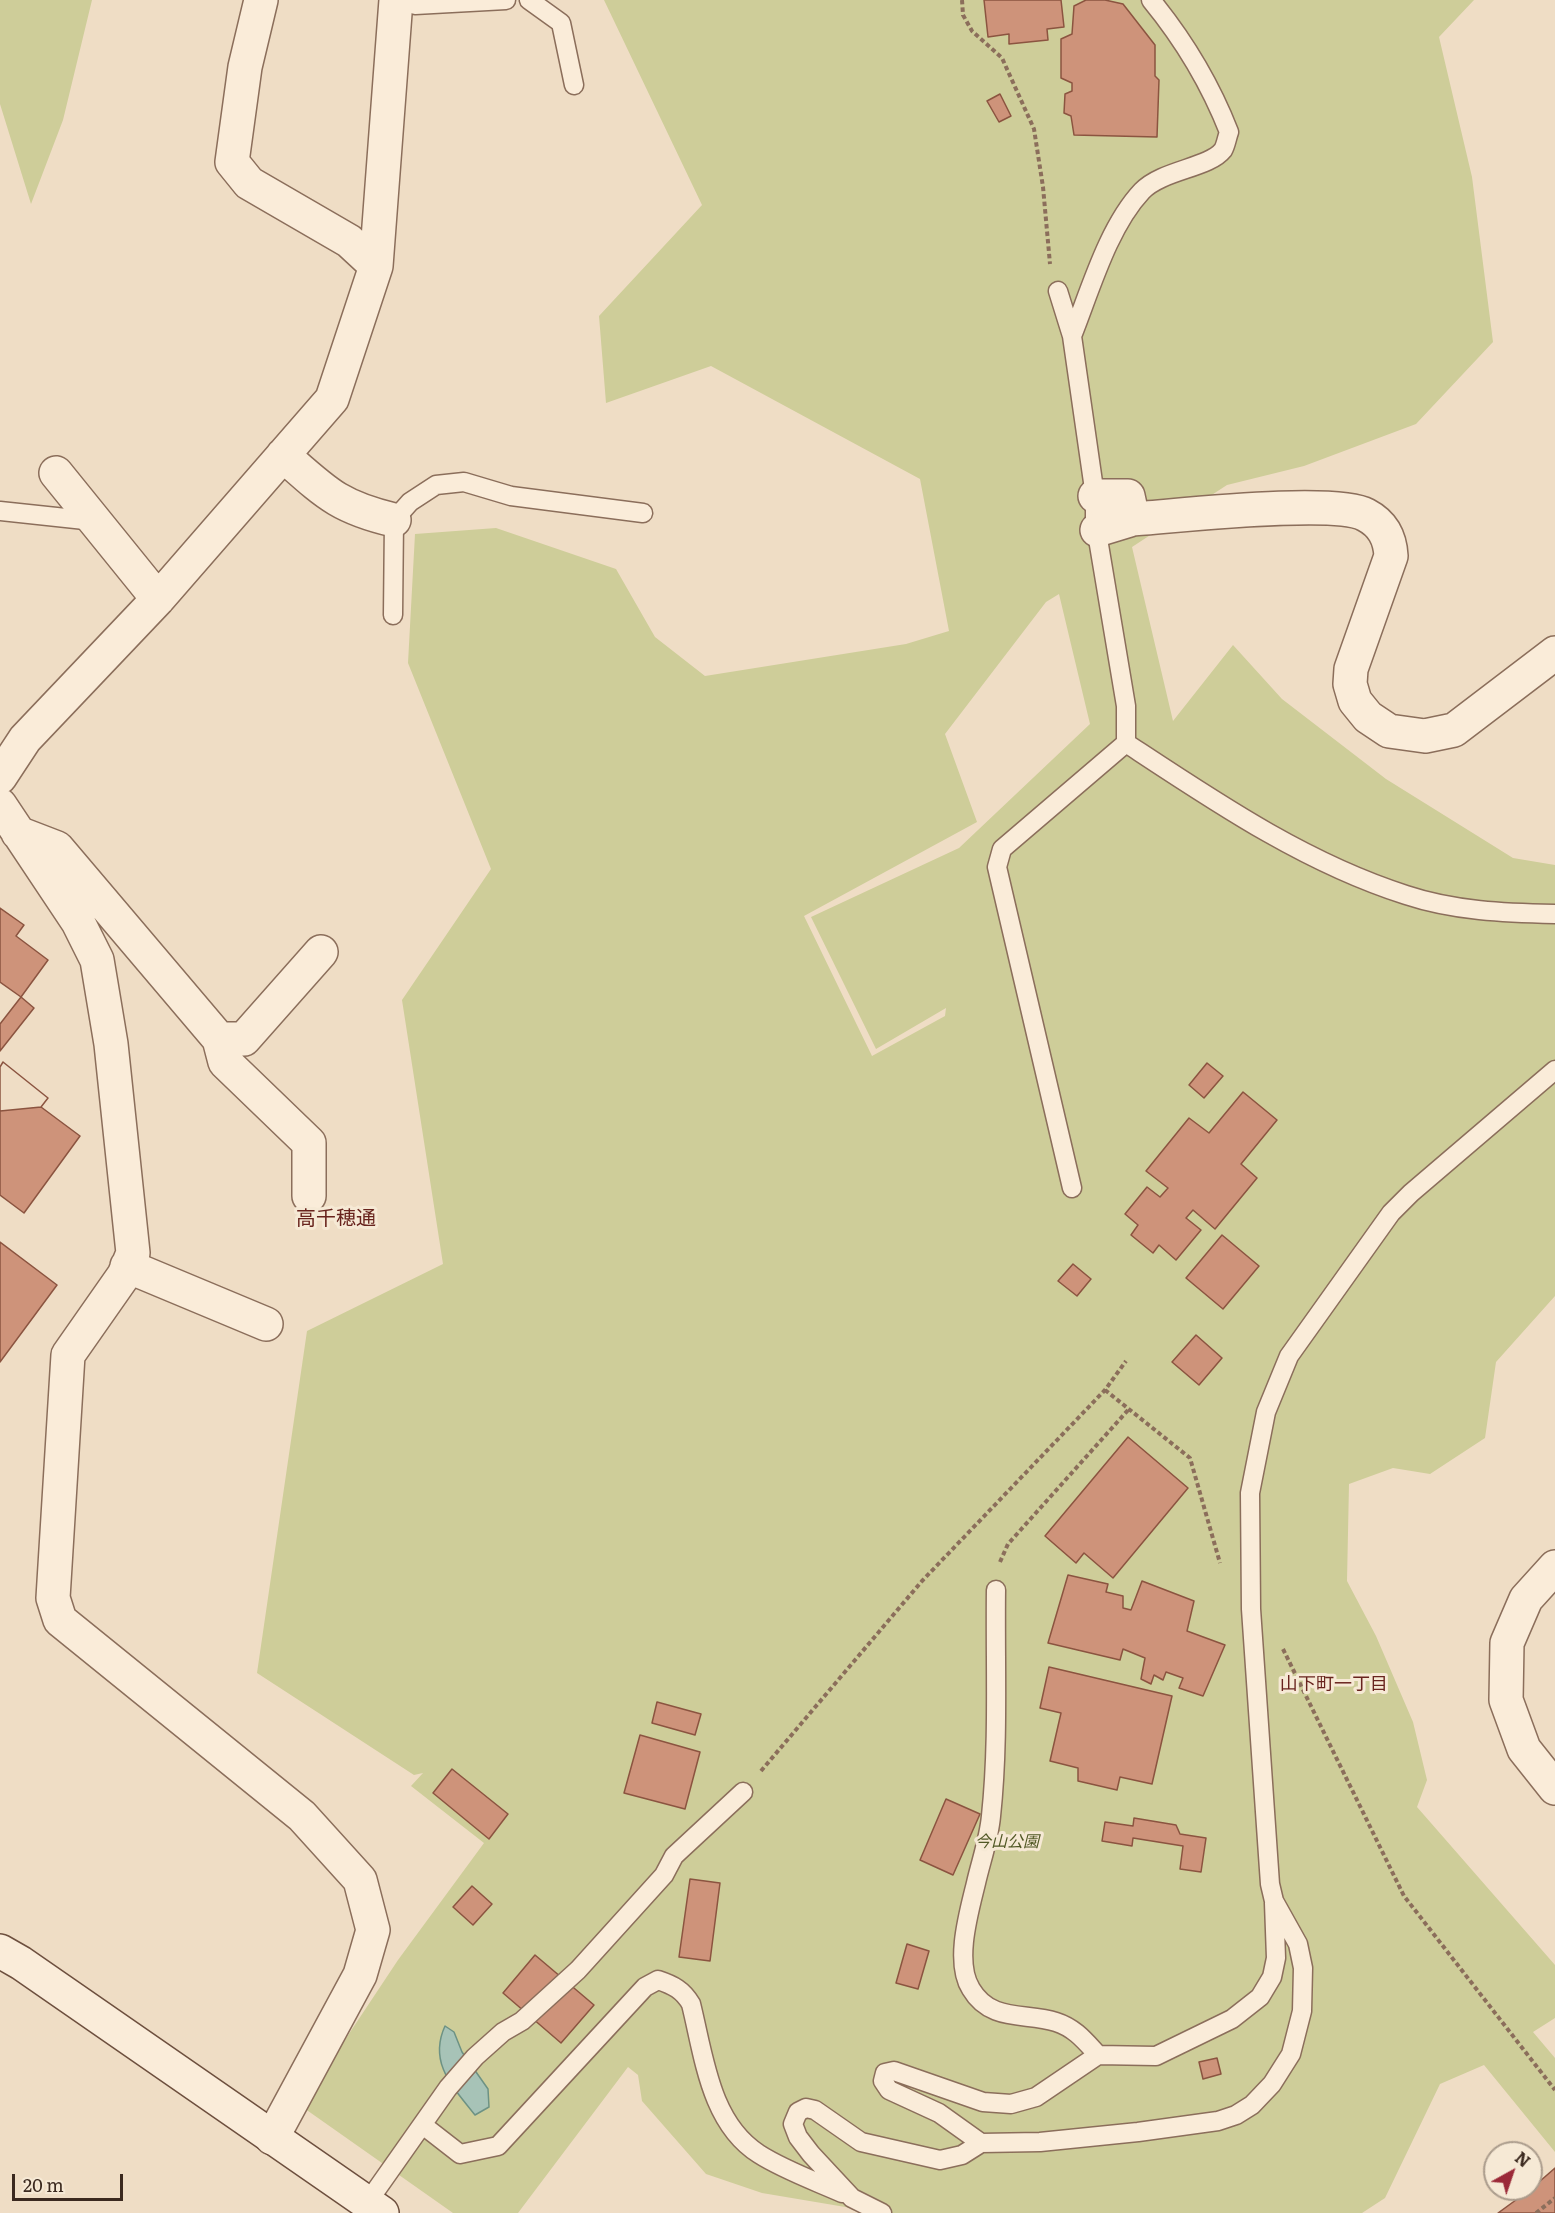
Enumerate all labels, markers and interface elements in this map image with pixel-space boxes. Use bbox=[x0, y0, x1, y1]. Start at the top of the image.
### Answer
district label: 高千穂通 bbox=[296, 1207, 376, 1231]
district label: 山下町一丁目 bbox=[1280, 1674, 1388, 1696]
park label: 今山公園 bbox=[975, 1832, 1039, 1852]
north arrow bbox=[1483, 2141, 1543, 2201]
text: N bbox=[1510, 2145, 1536, 2172]
scale bar bbox=[15, 2162, 126, 2200]
text: 20 m bbox=[23, 2171, 64, 2198]

